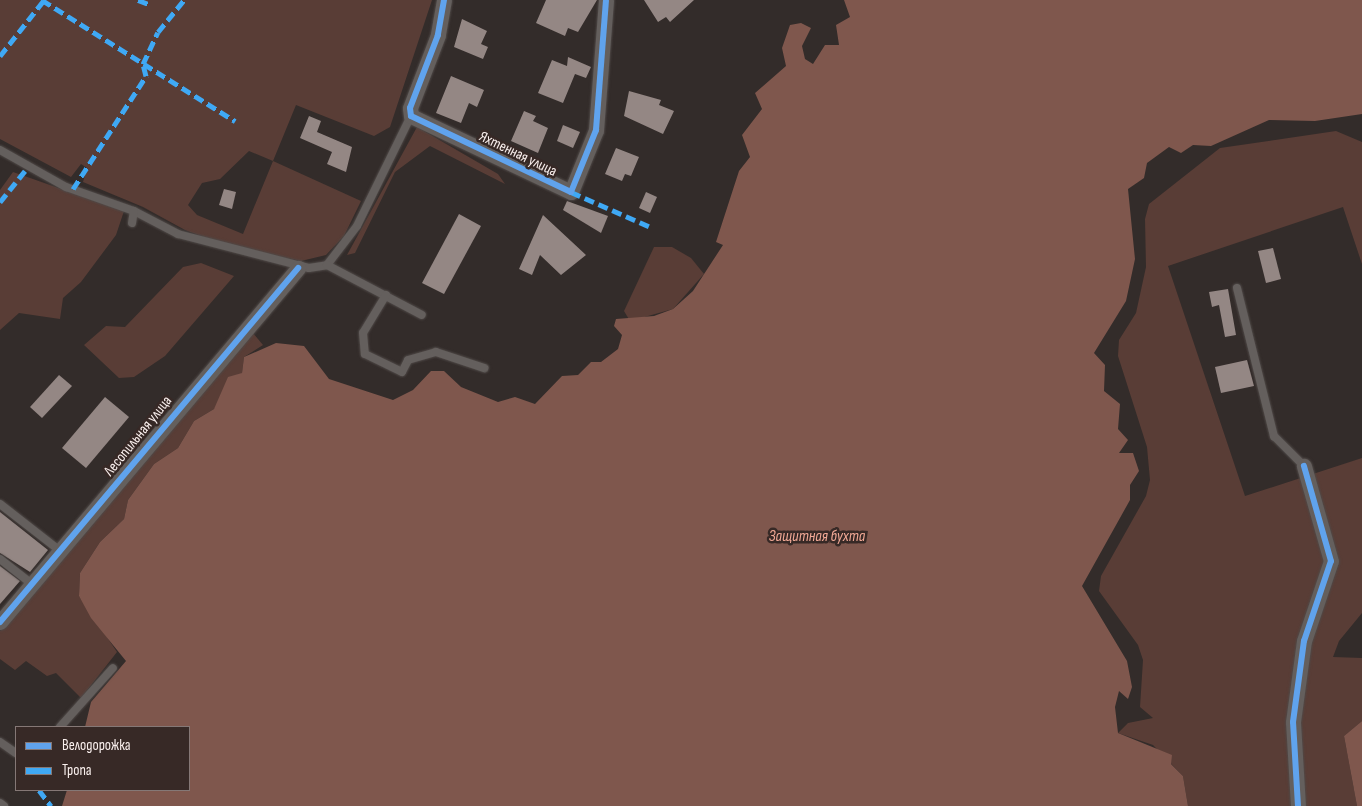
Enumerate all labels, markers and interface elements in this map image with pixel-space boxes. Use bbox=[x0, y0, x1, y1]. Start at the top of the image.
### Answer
street label: Яхтенная улица bbox=[476, 127, 560, 181]
street label: Лесопильная улица bbox=[100, 392, 176, 480]
water label: Защитная бухта bbox=[769, 527, 865, 547]
legend bbox=[15, 726, 190, 791]
text: Велодорожка bbox=[62, 736, 131, 755]
text: Тропа bbox=[62, 761, 92, 780]

